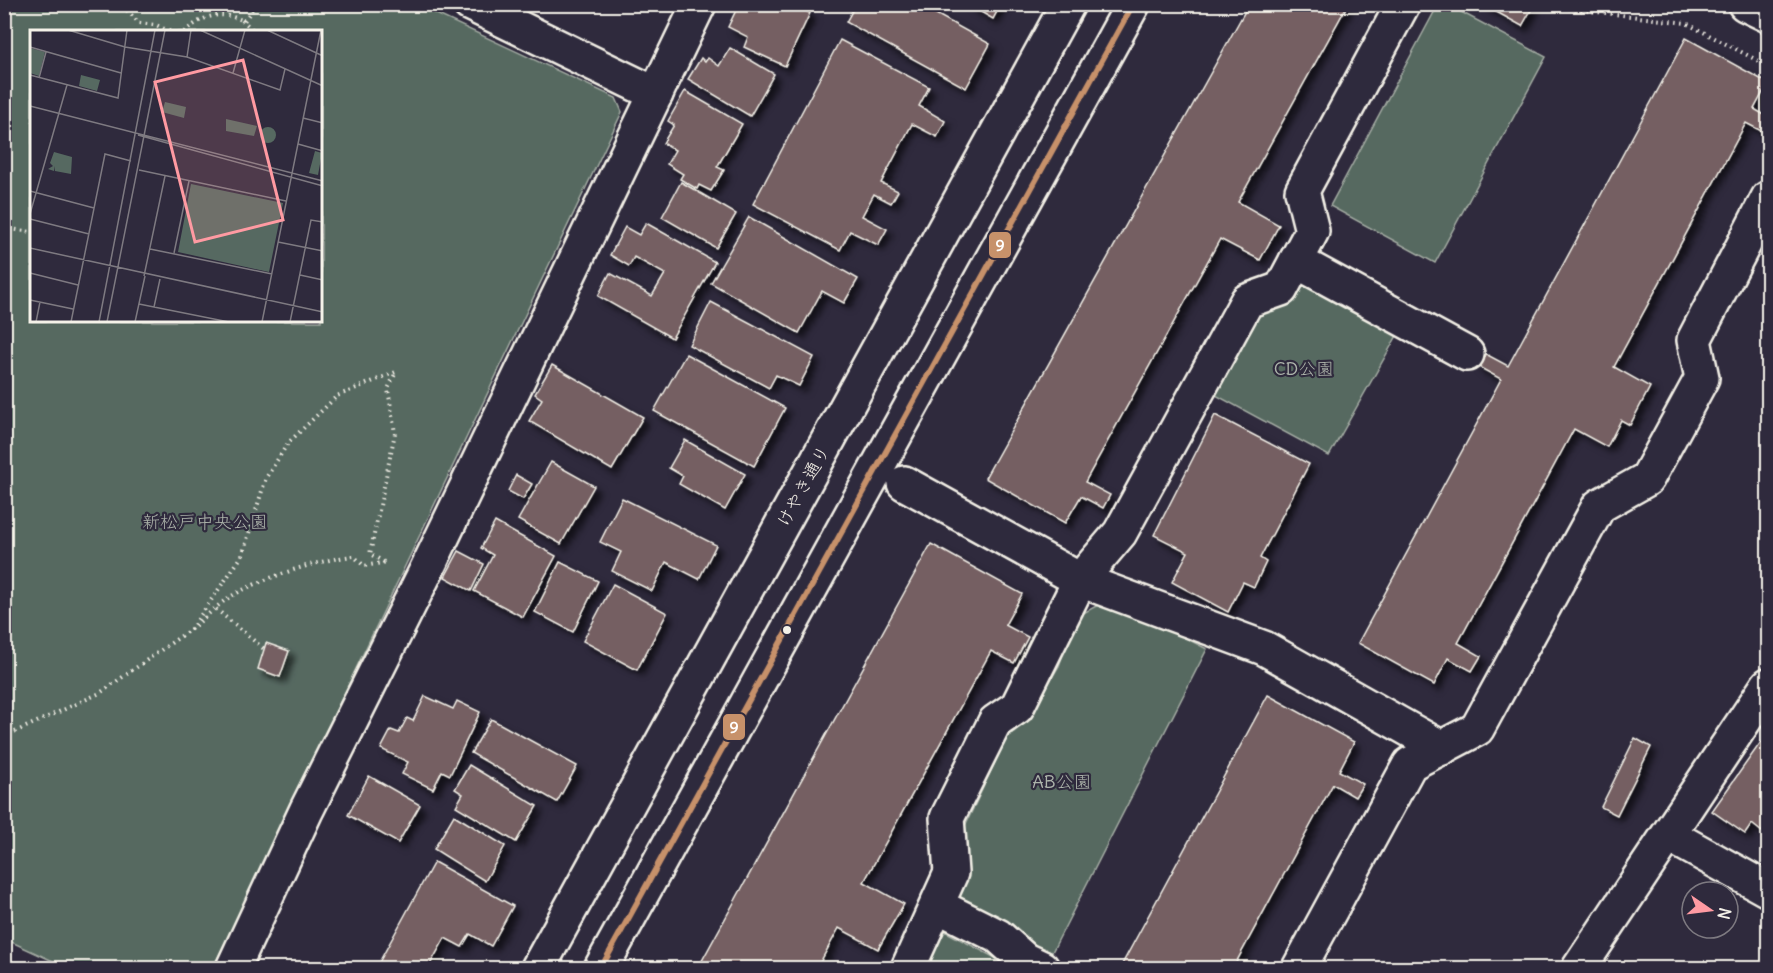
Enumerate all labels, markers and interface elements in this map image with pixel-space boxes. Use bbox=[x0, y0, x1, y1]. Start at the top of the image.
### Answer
inset map bbox=[30, 30, 322, 322]
line badge: 9 bbox=[988, 231, 1012, 259]
text: 9 bbox=[995, 235, 1005, 255]
park label: CD公園 bbox=[1274, 357, 1334, 380]
street label: けやき通り bbox=[771, 441, 835, 531]
park label: 新松戸中央公園 bbox=[142, 510, 268, 533]
unlabelled marker bbox=[781, 624, 793, 636]
line badge: 9 bbox=[722, 713, 746, 741]
text: 9 bbox=[729, 717, 739, 737]
park label: AB公園 bbox=[1032, 770, 1092, 793]
north arrow bbox=[1680, 880, 1740, 940]
text: N bbox=[1714, 906, 1736, 921]

